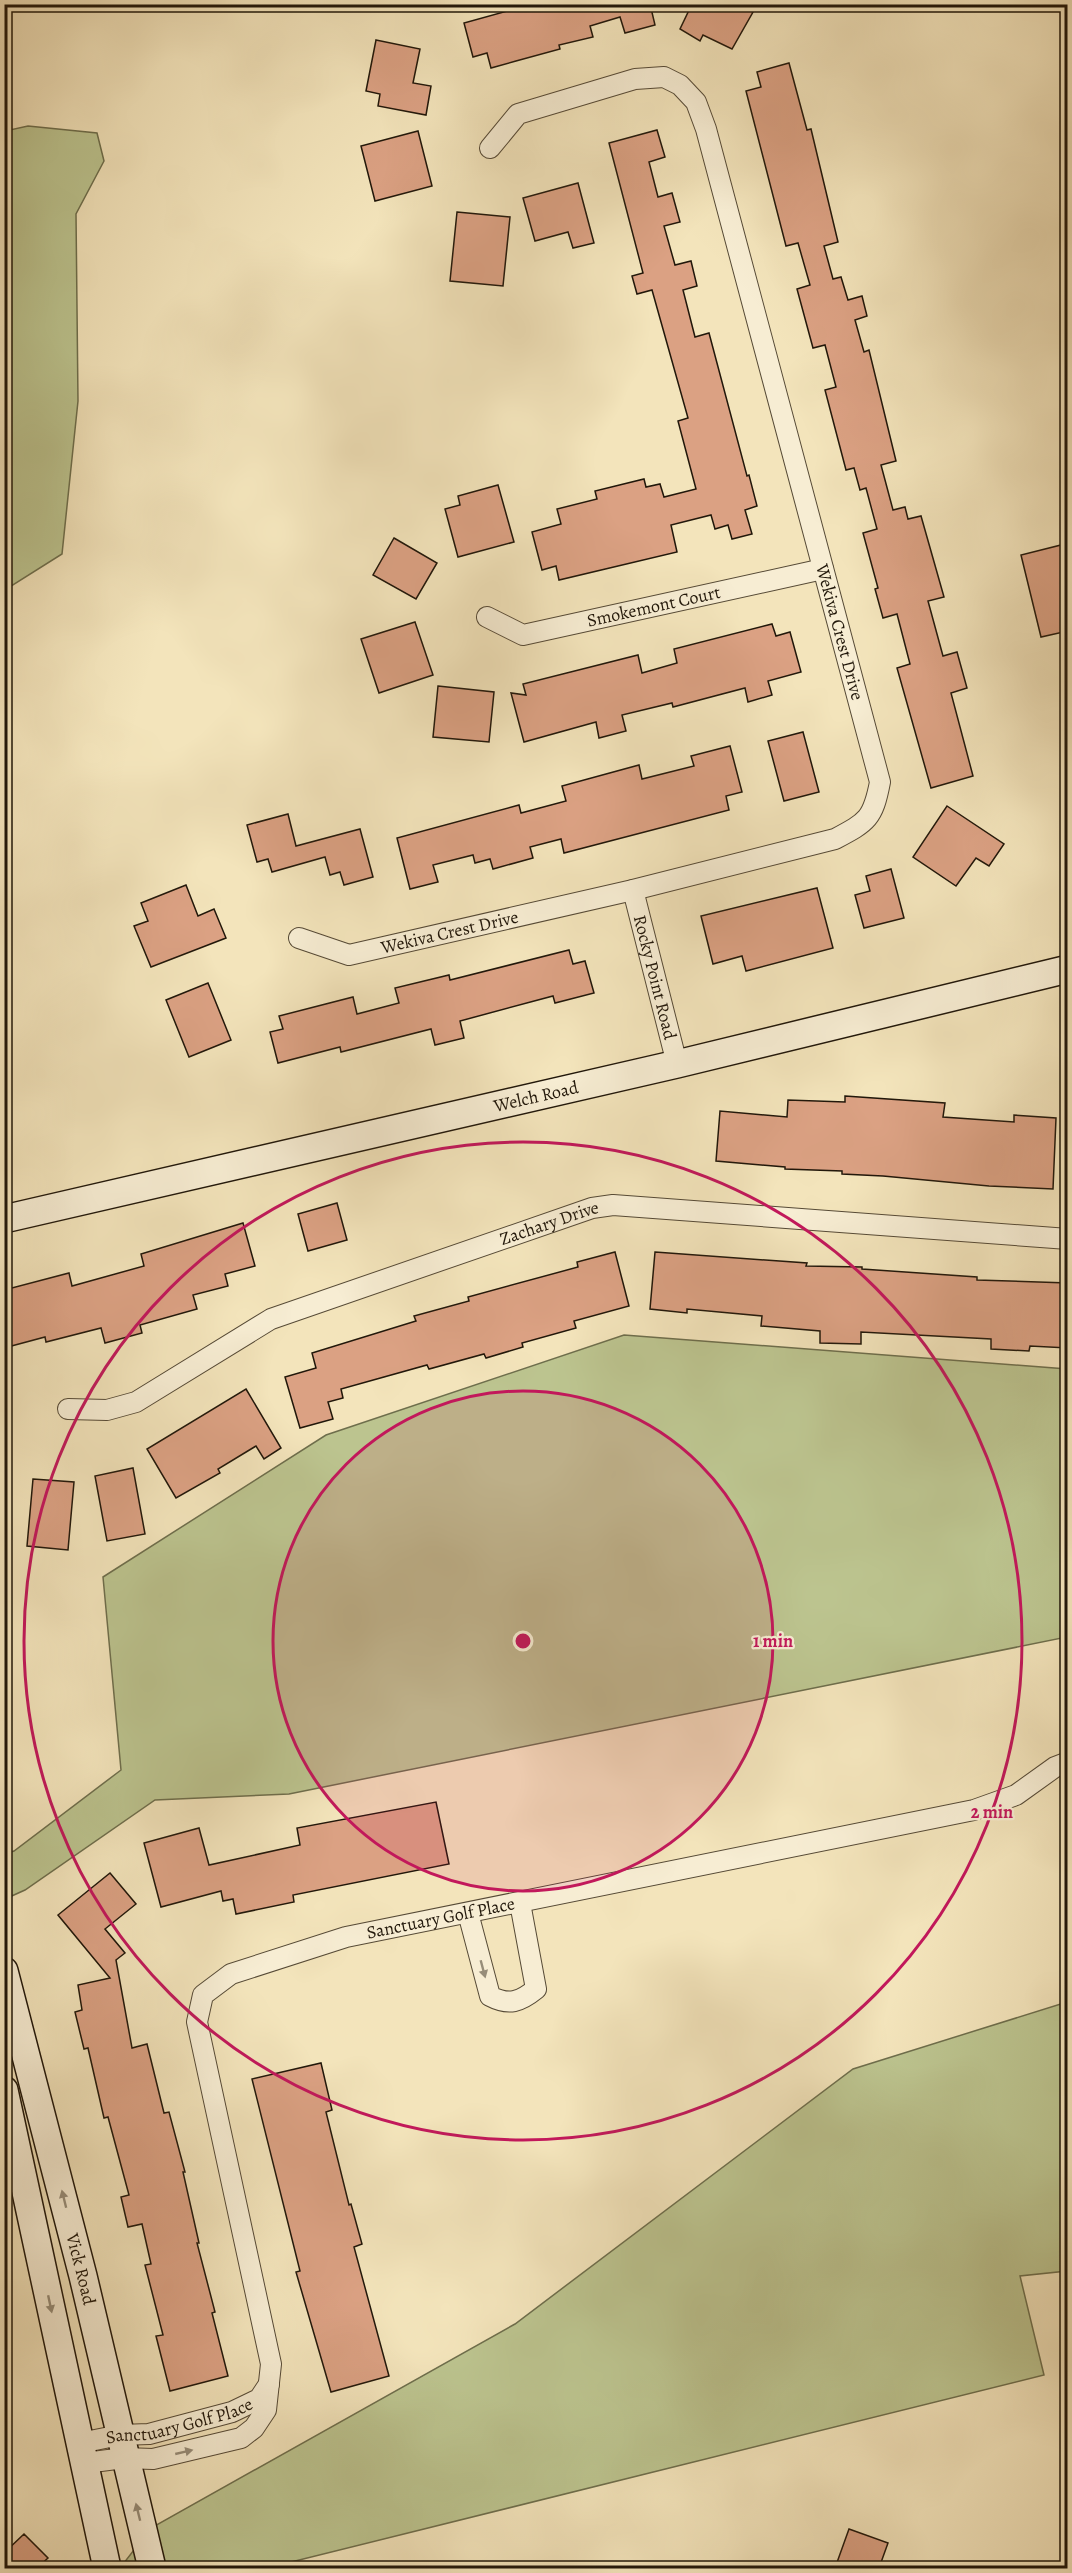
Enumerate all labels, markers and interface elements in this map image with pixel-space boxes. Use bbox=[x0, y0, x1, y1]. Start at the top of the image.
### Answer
street label: Wekiva Crest Drive bbox=[810, 560, 870, 703]
street label: Smokemont Court bbox=[585, 580, 723, 633]
street label: Wekiva Crest Drive bbox=[378, 905, 521, 960]
street label: Rocky Point Road bbox=[628, 912, 682, 1042]
street label: Welch Road bbox=[490, 1075, 581, 1118]
street label: Zachary Drive bbox=[496, 1195, 600, 1251]
text: 1 min bbox=[753, 1629, 793, 1653]
centre of rings bbox=[513, 1631, 533, 1651]
text: 2 min bbox=[971, 1800, 1013, 1824]
street label: Sanctuary Golf Place bbox=[364, 1891, 517, 1945]
one-way arrow bbox=[479, 1960, 488, 1978]
one-way arrow bbox=[58, 2190, 68, 2209]
street label: Vick Road bbox=[60, 2230, 102, 2308]
one-way arrow bbox=[45, 2294, 55, 2313]
street label: Sanctuary Golf Place bbox=[104, 2392, 257, 2450]
one-way arrow bbox=[175, 2446, 193, 2456]
one-way arrow bbox=[132, 2503, 142, 2521]

